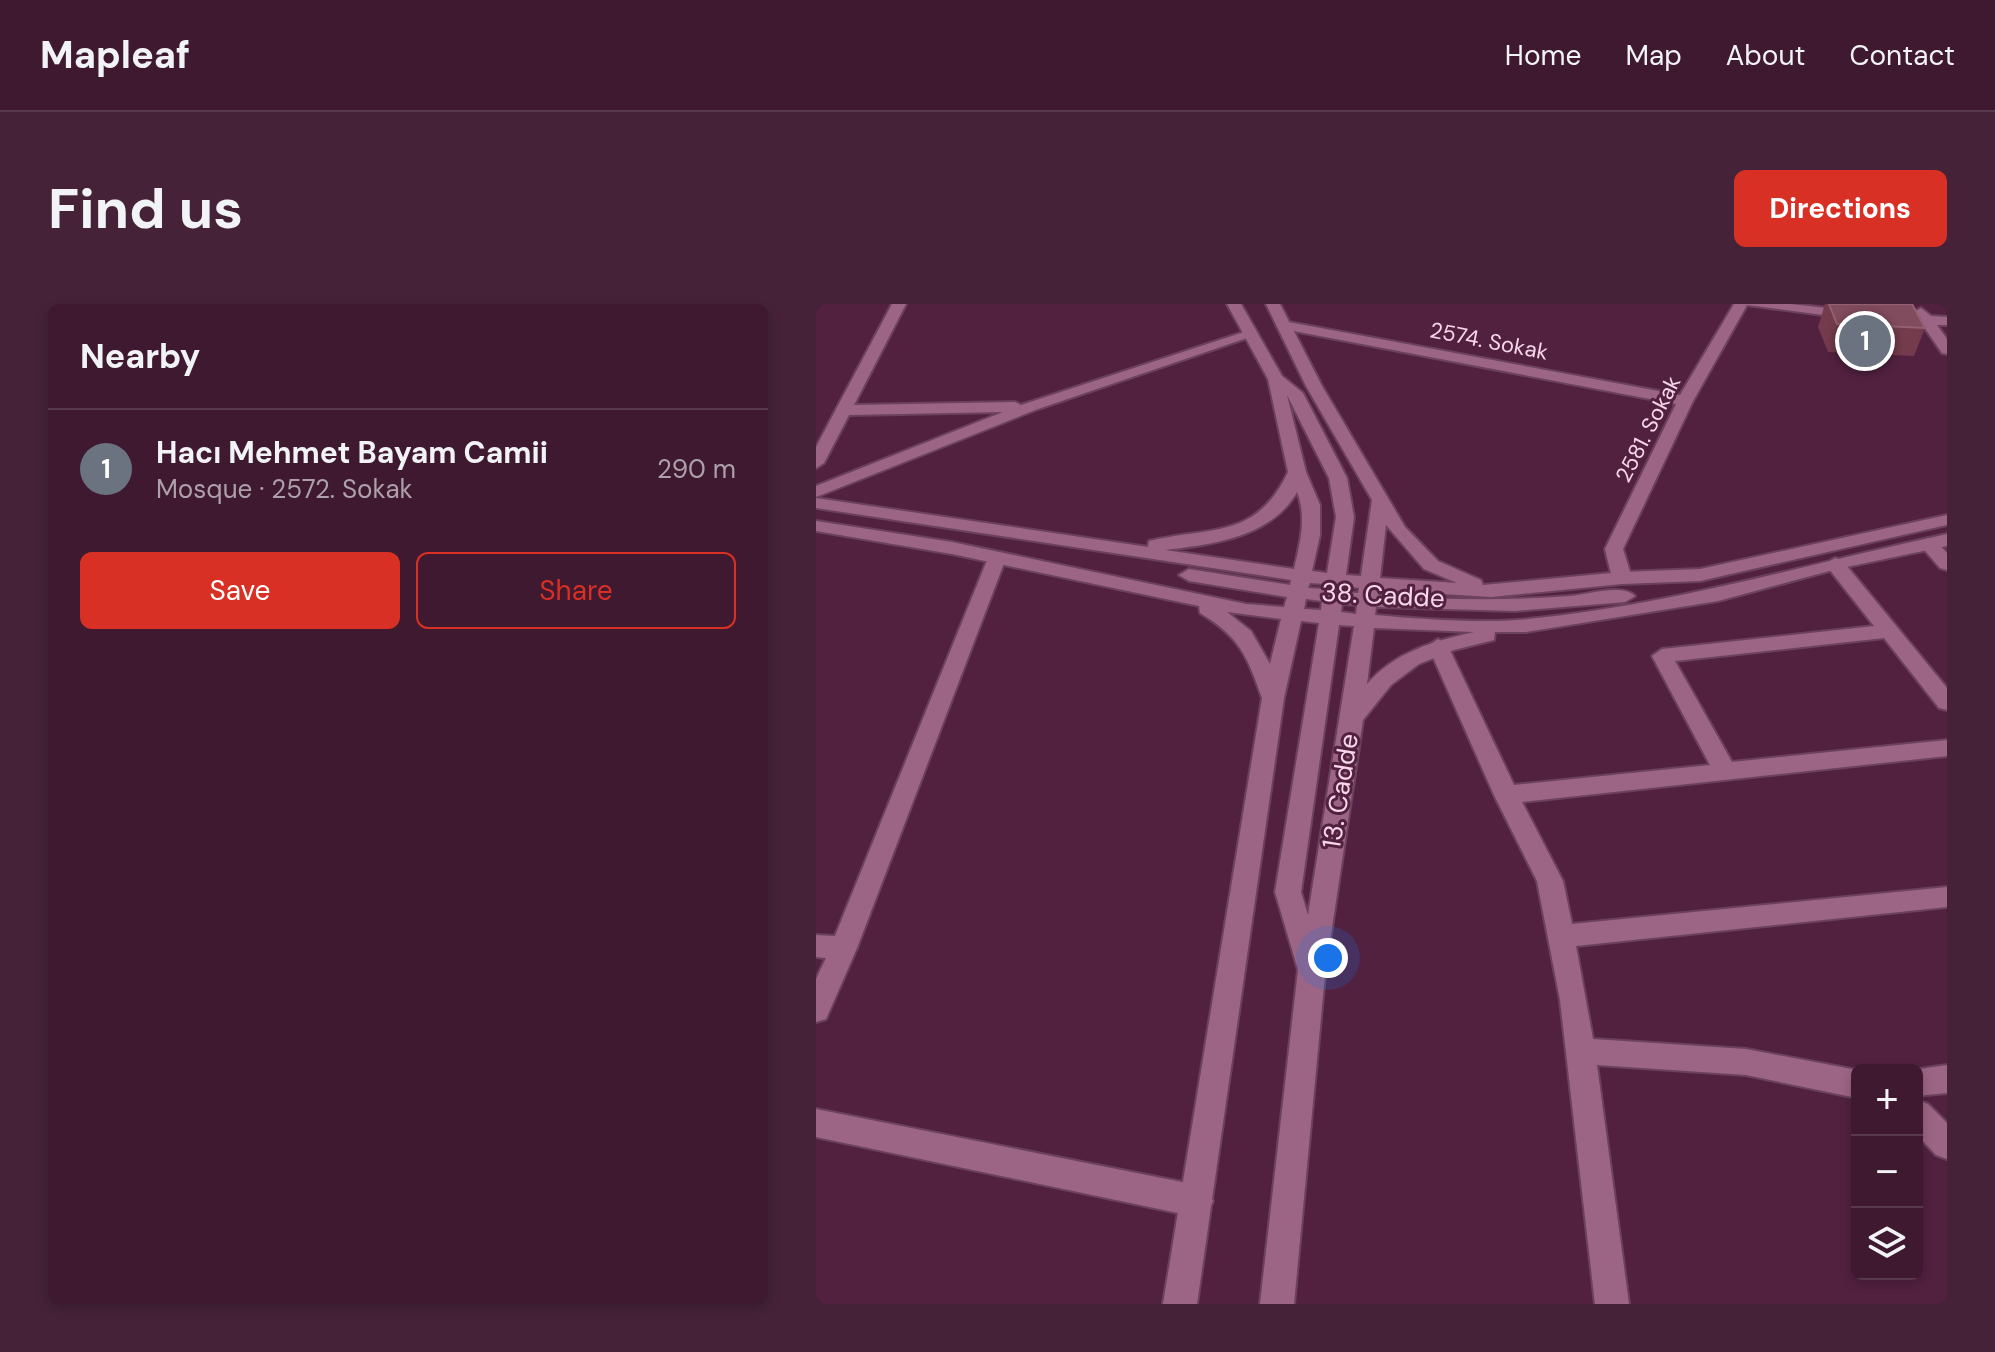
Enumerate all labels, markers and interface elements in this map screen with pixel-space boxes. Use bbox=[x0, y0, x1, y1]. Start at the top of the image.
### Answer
text: Mapleaf bbox=[40, 30, 190, 80]
text: Home bbox=[1505, 37, 1581, 74]
text: Map bbox=[1625, 37, 1682, 74]
text: About bbox=[1726, 37, 1805, 74]
text: Contact bbox=[1849, 37, 1955, 74]
button: Directions bbox=[1734, 170, 1947, 247]
text: Find us bbox=[48, 172, 243, 245]
pin: 1 bbox=[1839, 311, 1891, 371]
street label: 2574. Sokak bbox=[1428, 315, 1550, 367]
text: Nearby bbox=[80, 334, 200, 379]
street label: 2581. Sokak bbox=[1609, 371, 1687, 487]
text: Hacı Mehmet Bayam Camii bbox=[156, 433, 548, 472]
text: 1 bbox=[101, 452, 111, 486]
text: 290 m bbox=[657, 452, 736, 486]
text: Mosque · 2572. Sokak bbox=[156, 472, 413, 506]
button: Save bbox=[80, 552, 400, 629]
button: Share bbox=[416, 552, 736, 629]
street label: 38. Cadde bbox=[1320, 575, 1446, 615]
street label: 13. Cadde bbox=[1314, 731, 1366, 851]
your location bbox=[1308, 938, 1348, 978]
map controls bbox=[1851, 1064, 1923, 1280]
button: + bbox=[1851, 1064, 1923, 1136]
button: − bbox=[1851, 1136, 1923, 1208]
button: layers bbox=[1851, 1208, 1923, 1280]

